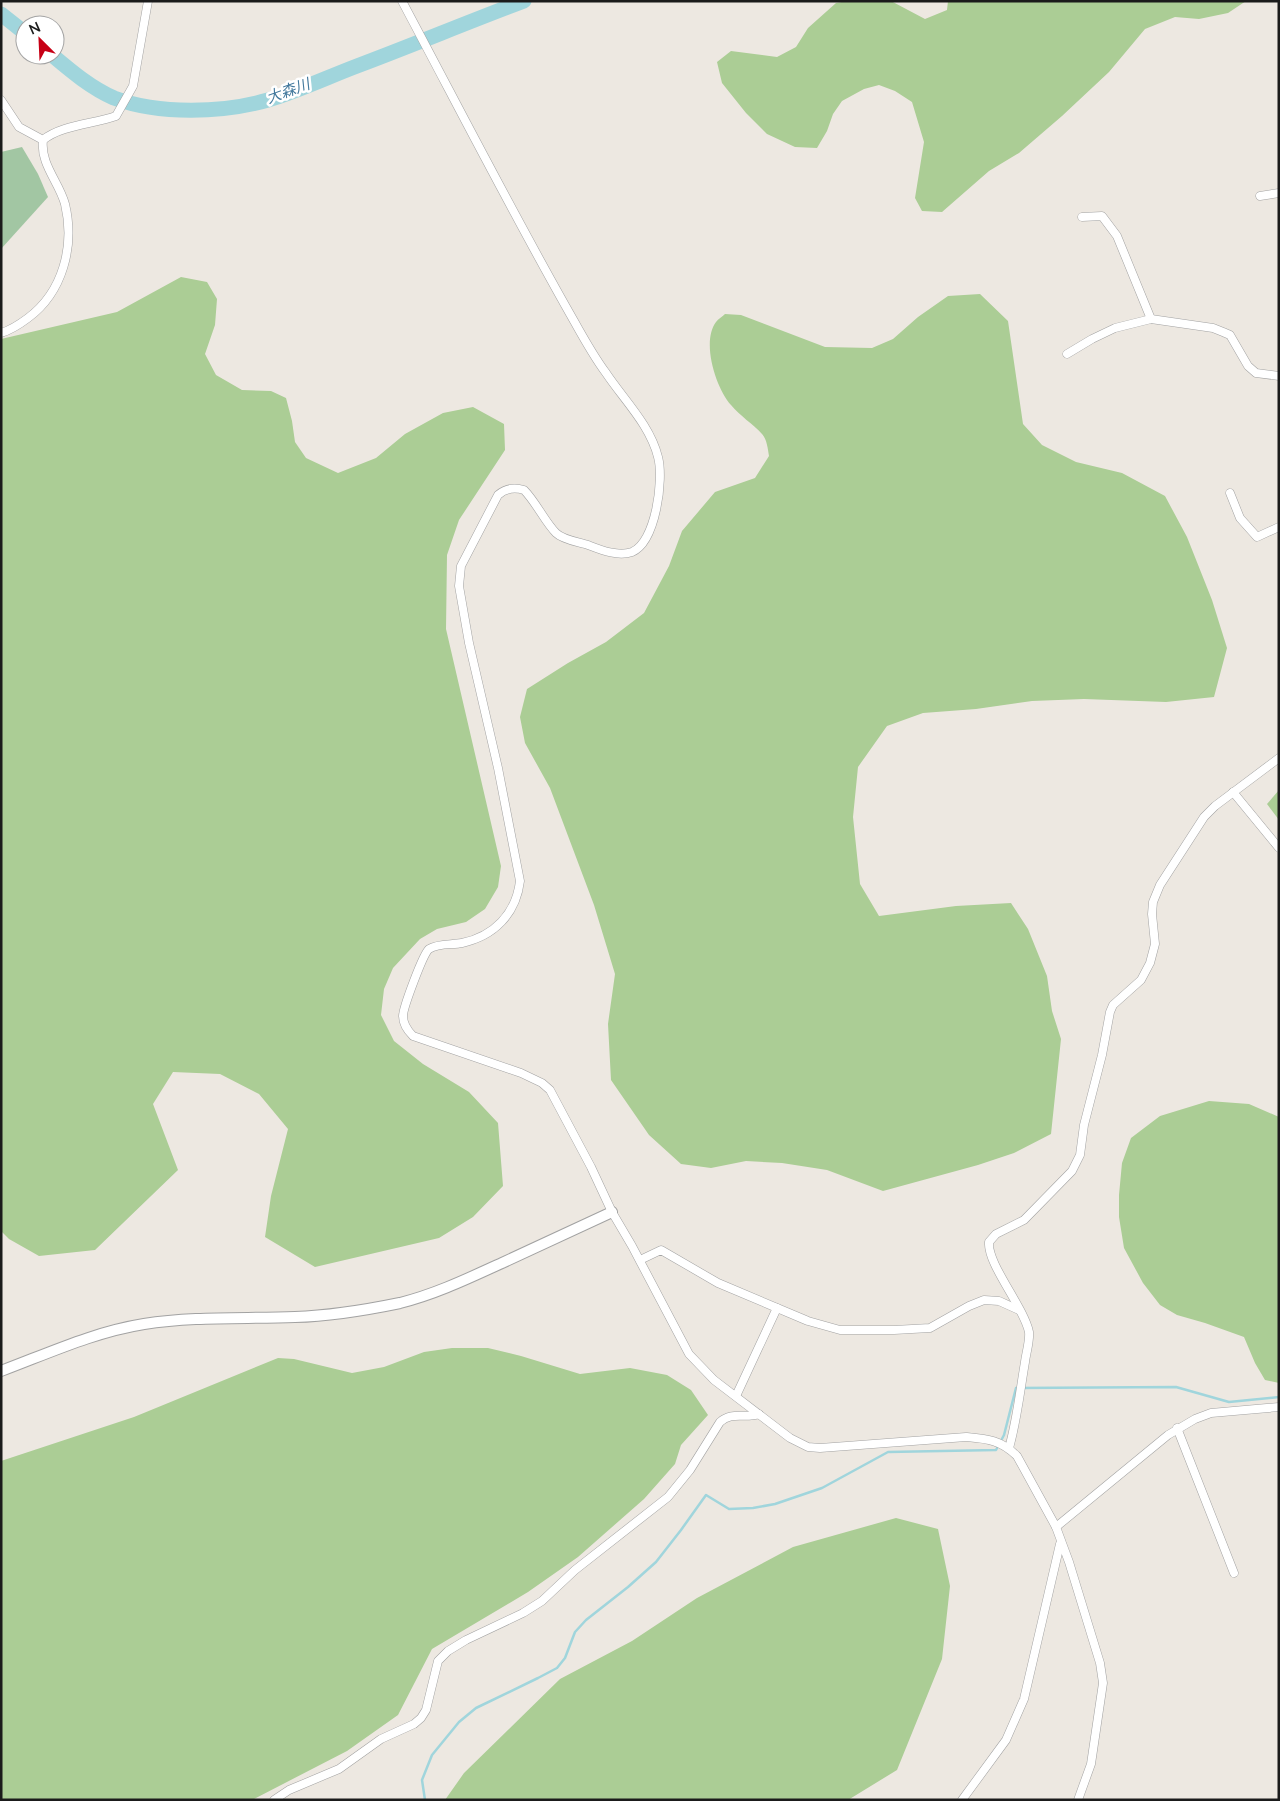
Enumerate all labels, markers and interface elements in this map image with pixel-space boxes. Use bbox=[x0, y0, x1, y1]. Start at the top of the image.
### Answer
north arrow bbox=[15, 15, 65, 65]
text: N bbox=[26, 18, 43, 38]
water label: 大森川 bbox=[263, 73, 314, 106]

